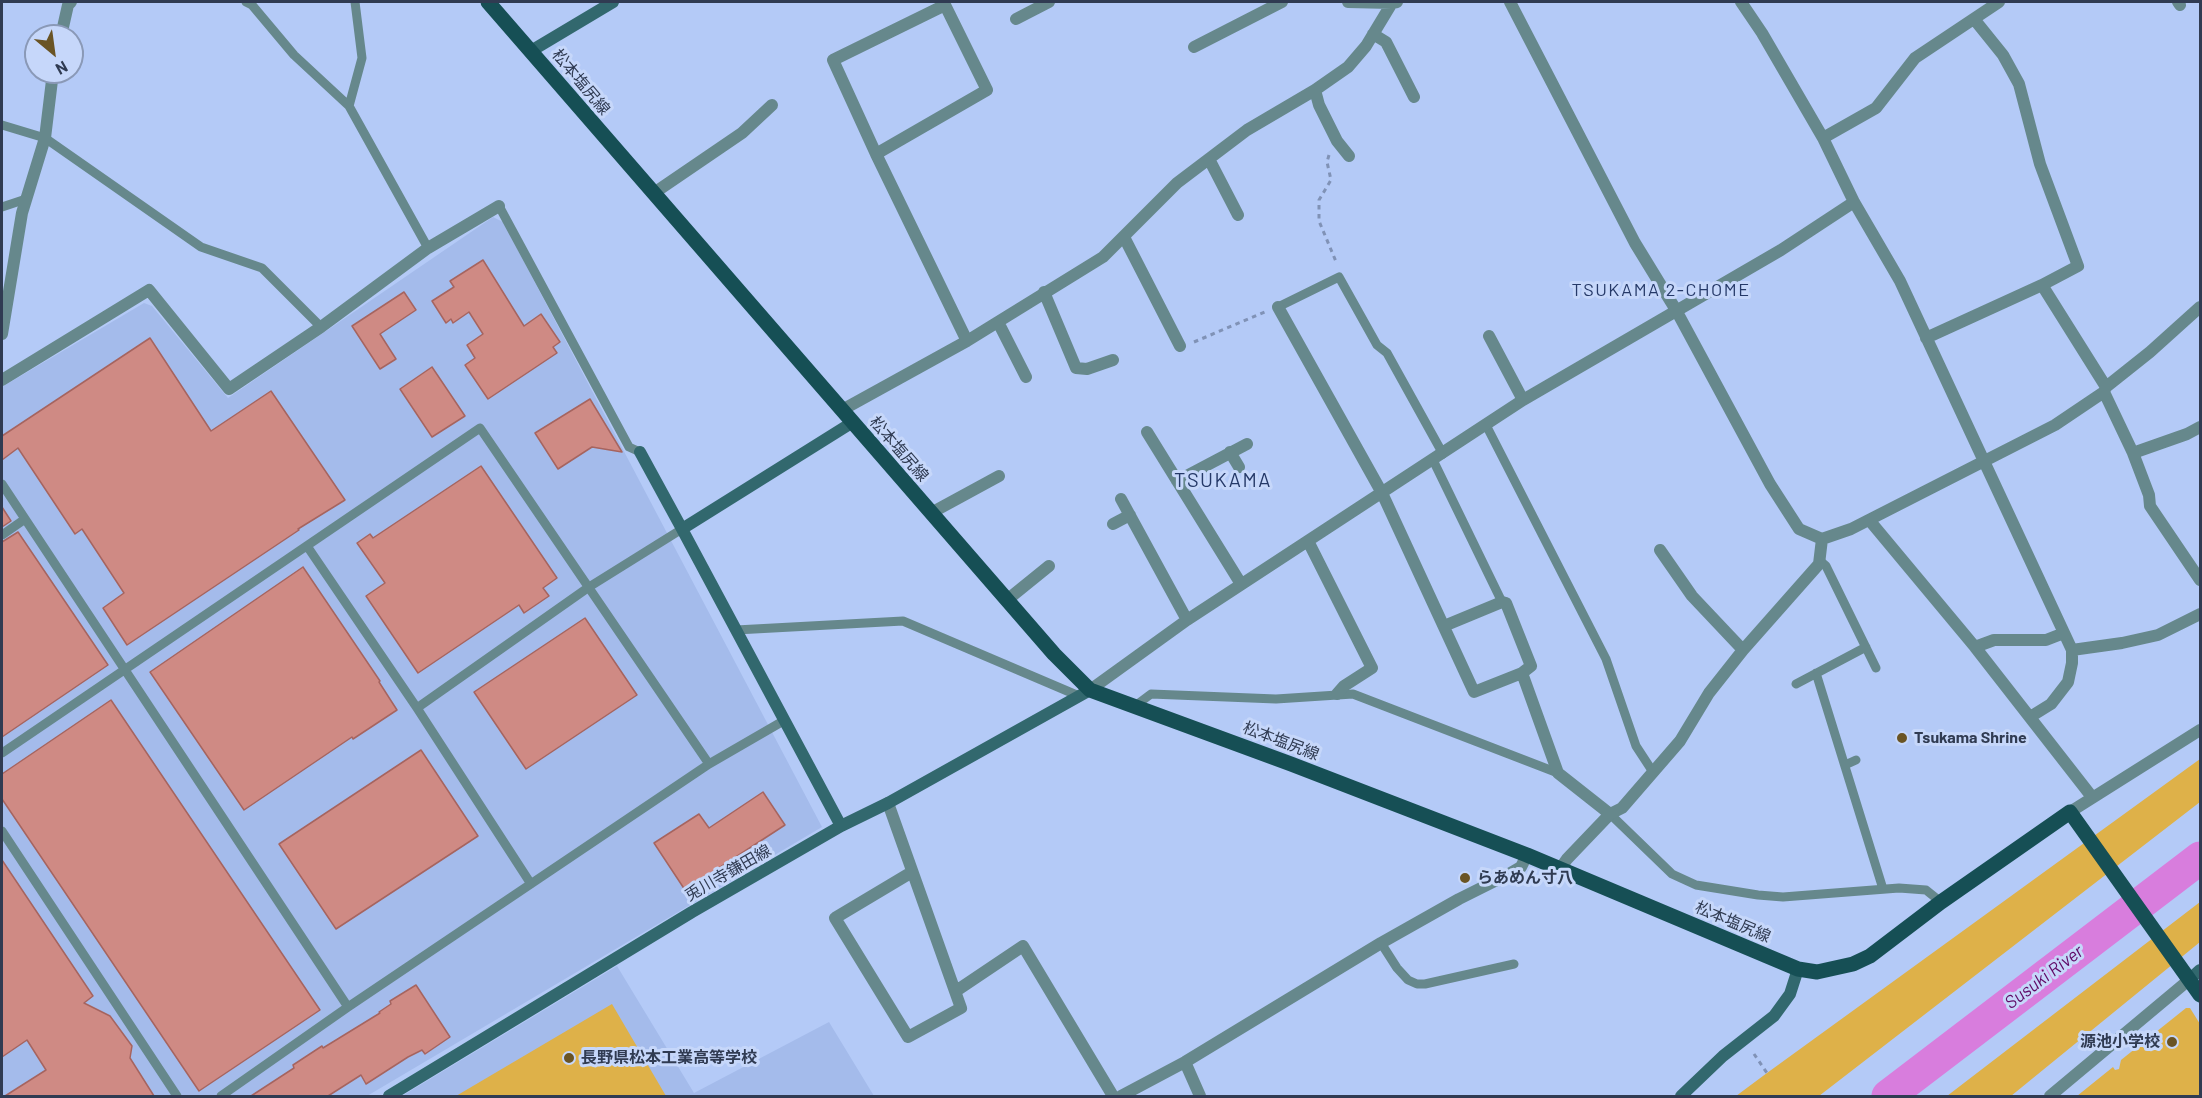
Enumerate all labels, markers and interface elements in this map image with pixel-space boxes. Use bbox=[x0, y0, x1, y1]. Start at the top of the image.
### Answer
north arrow bbox=[24, 24, 84, 84]
street label: 松本塩尻線 bbox=[548, 45, 614, 119]
text: N bbox=[53, 58, 71, 79]
district label: TSUKAMA 2-CHOME bbox=[1571, 279, 1751, 301]
street label: 松本塩尻線 bbox=[866, 413, 932, 485]
district label: TSUKAMA bbox=[1174, 468, 1272, 492]
street label: 松本塩尻線 bbox=[1240, 718, 1322, 764]
place label: Tsukama Shrine bbox=[1914, 728, 2027, 748]
marker: Tsukama Shrine bbox=[1895, 731, 1909, 745]
street label: 兎川寺鎌田線 bbox=[682, 841, 774, 905]
place label: らあめん寸八 bbox=[1477, 868, 1573, 888]
marker: らあめん寸八 bbox=[1458, 871, 1472, 885]
street label: 松本塩尻線 bbox=[1692, 898, 1774, 946]
water label: Susuki River bbox=[2000, 940, 2088, 1014]
place label: 源池小学校 bbox=[2080, 1032, 2160, 1052]
marker: 源池小学校 bbox=[2165, 1035, 2179, 1049]
place label: 長野県松本工業高等学校 bbox=[581, 1048, 757, 1068]
marker: 長野県松本工業高等学校 bbox=[562, 1051, 576, 1065]

